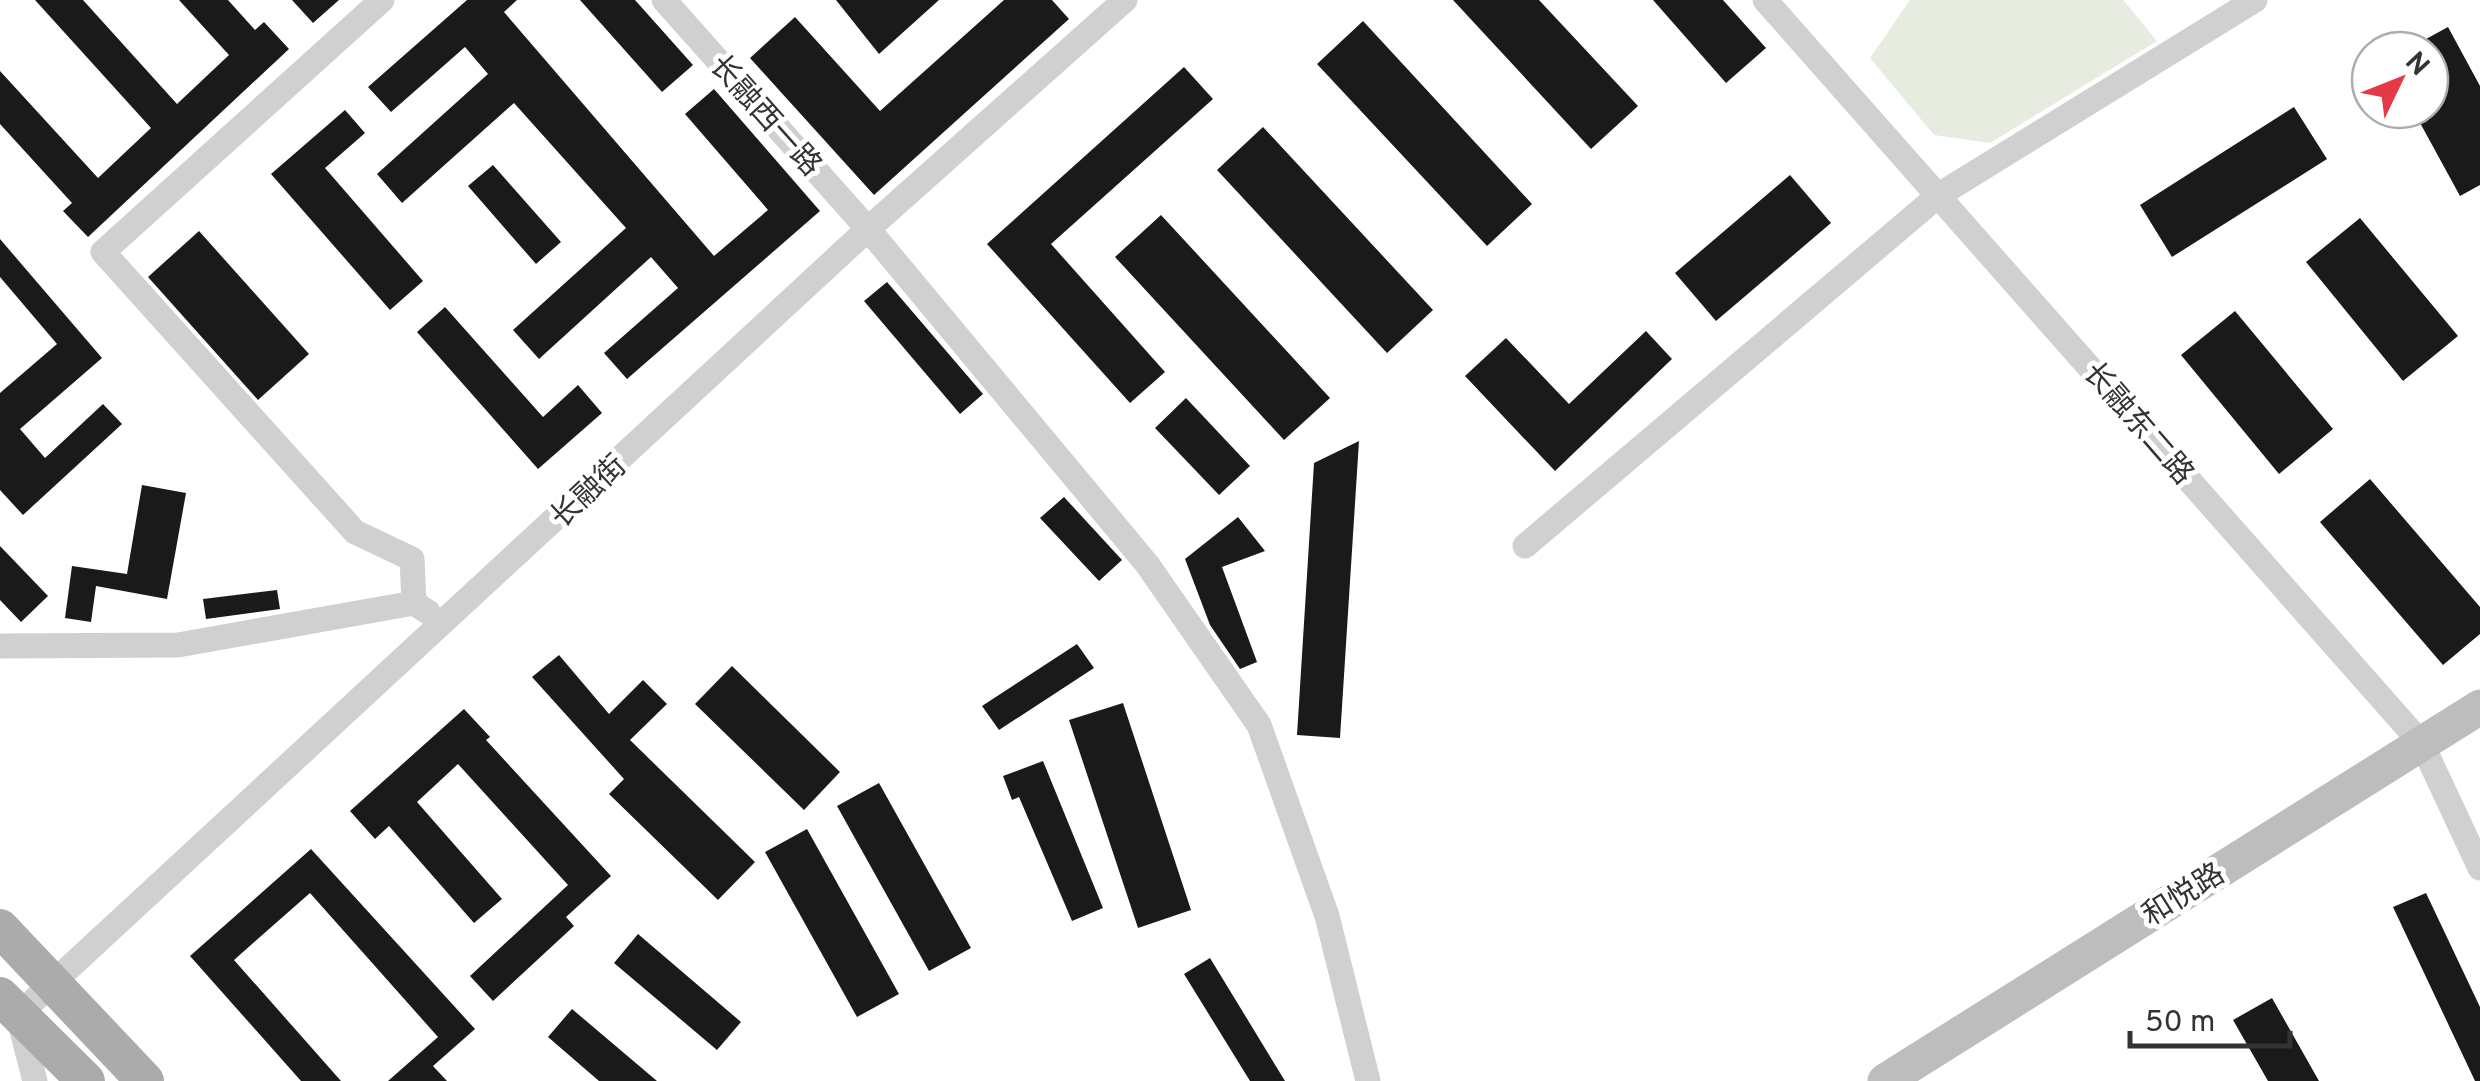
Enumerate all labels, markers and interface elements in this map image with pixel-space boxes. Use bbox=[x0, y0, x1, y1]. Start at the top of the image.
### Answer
north arrow bbox=[2350, 30, 2450, 130]
text: N bbox=[2396, 45, 2436, 85]
street label: 长融西一路 bbox=[700, 49, 828, 185]
street label: 长融东二路 bbox=[2074, 356, 2200, 493]
street label: 长融街 bbox=[544, 449, 635, 537]
street label: 和悦路 bbox=[2136, 857, 2232, 936]
scale bar bbox=[2130, 986, 2290, 1048]
text: 50 m bbox=[2145, 1005, 2215, 1042]

